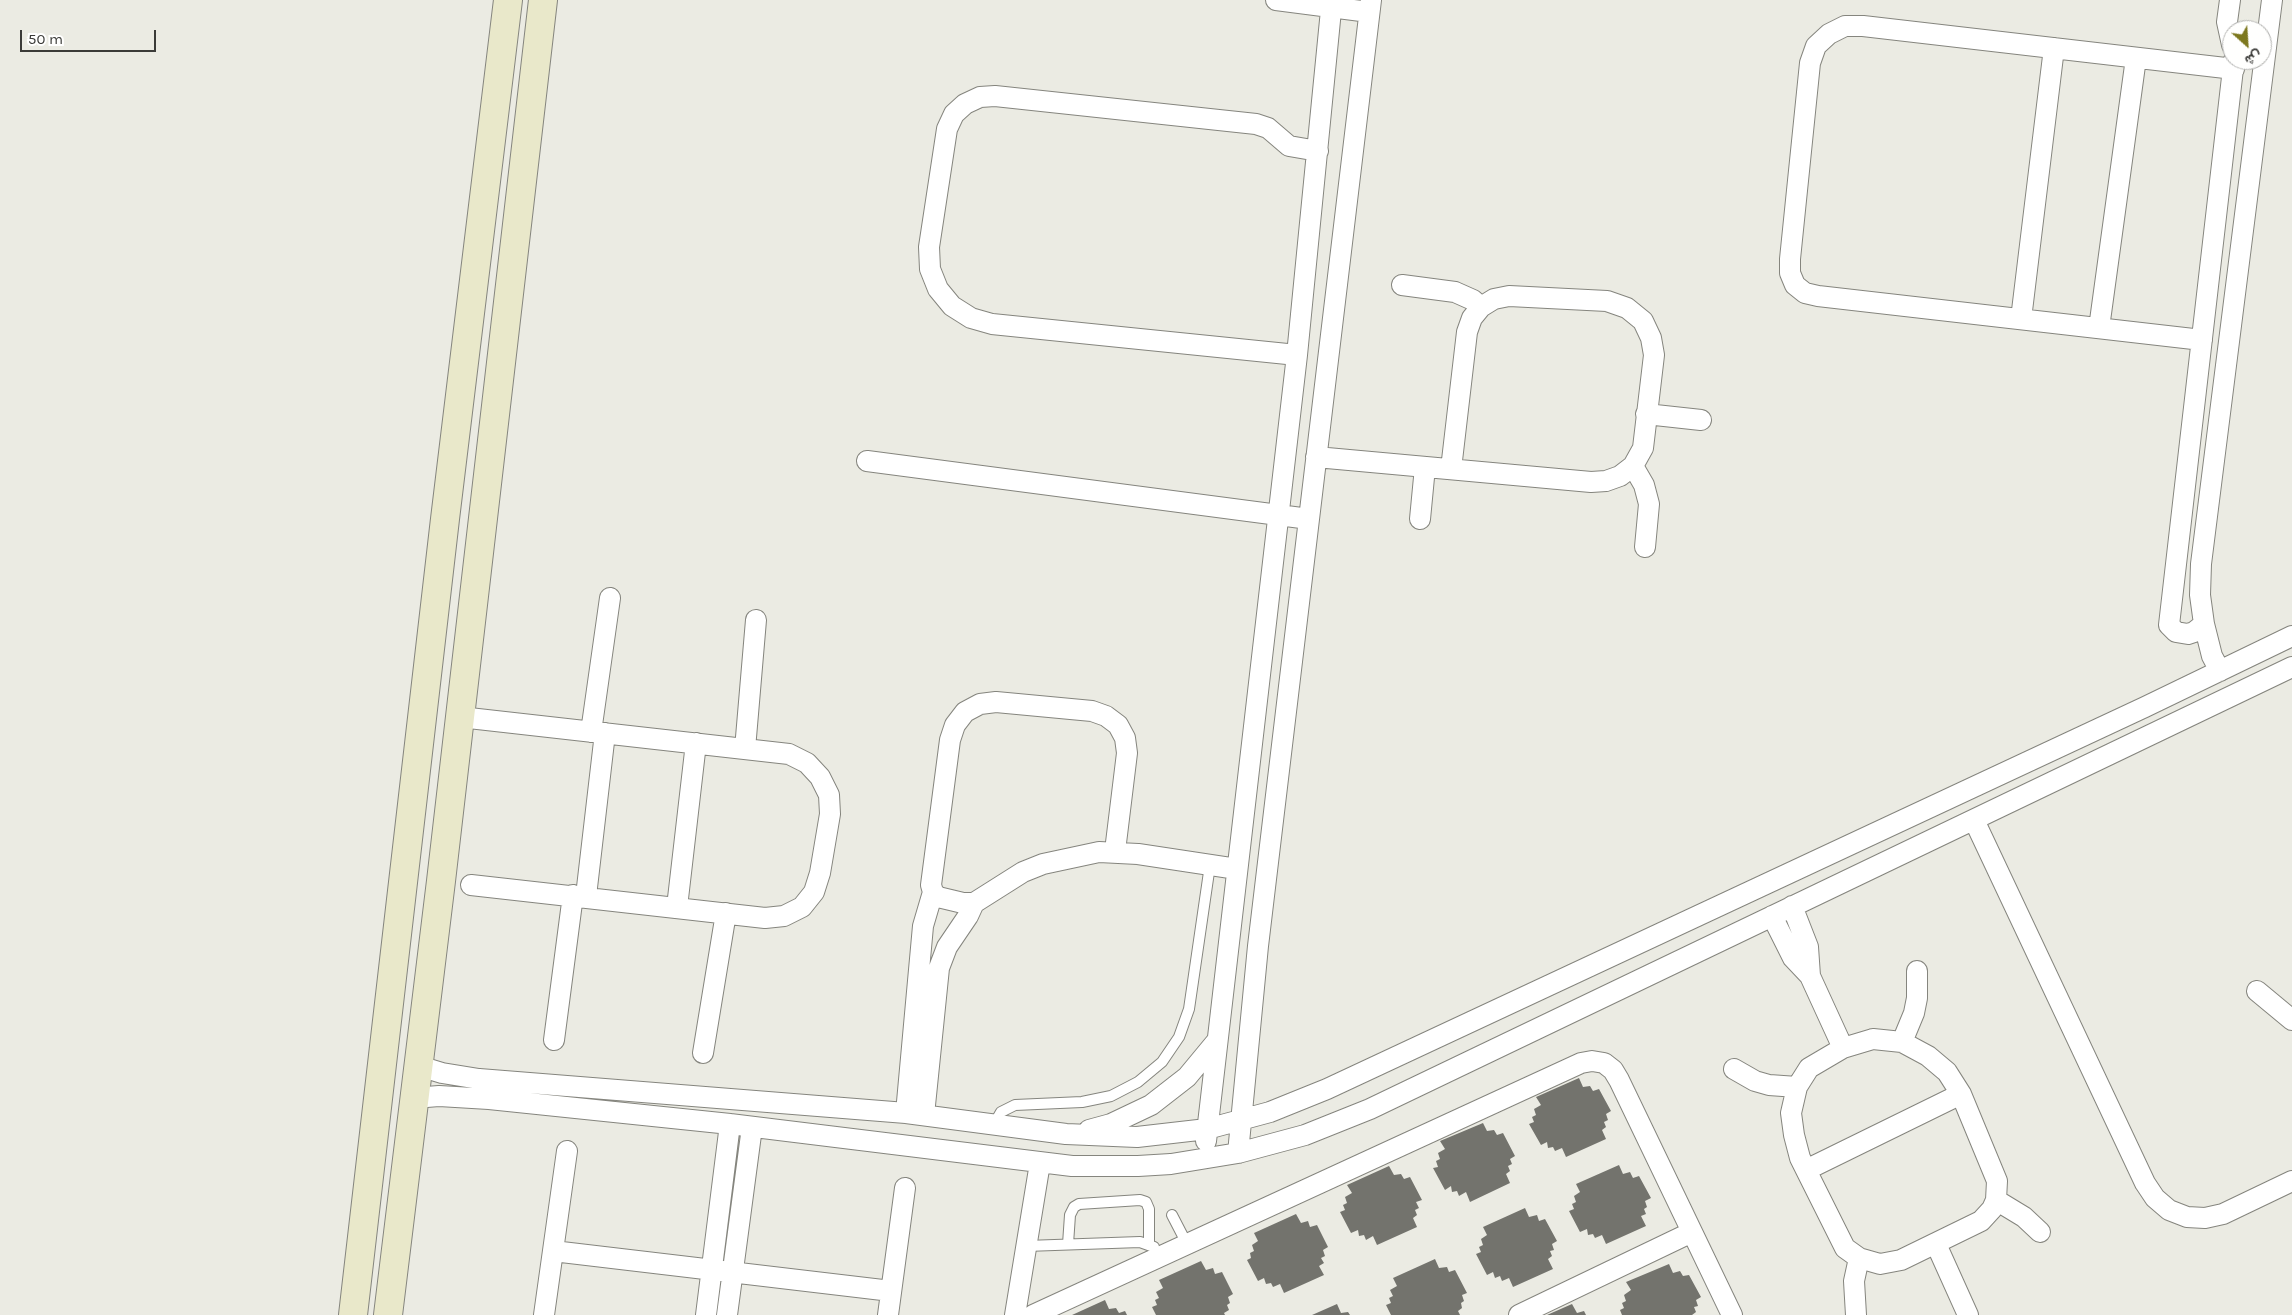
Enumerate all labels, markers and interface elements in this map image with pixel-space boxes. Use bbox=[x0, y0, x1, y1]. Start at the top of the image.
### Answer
scale bar bbox=[22, 20, 159, 52]
north arrow bbox=[2222, 20, 2272, 70]
text: 50 m bbox=[28, 30, 63, 48]
text: ش bbox=[2242, 47, 2265, 69]

